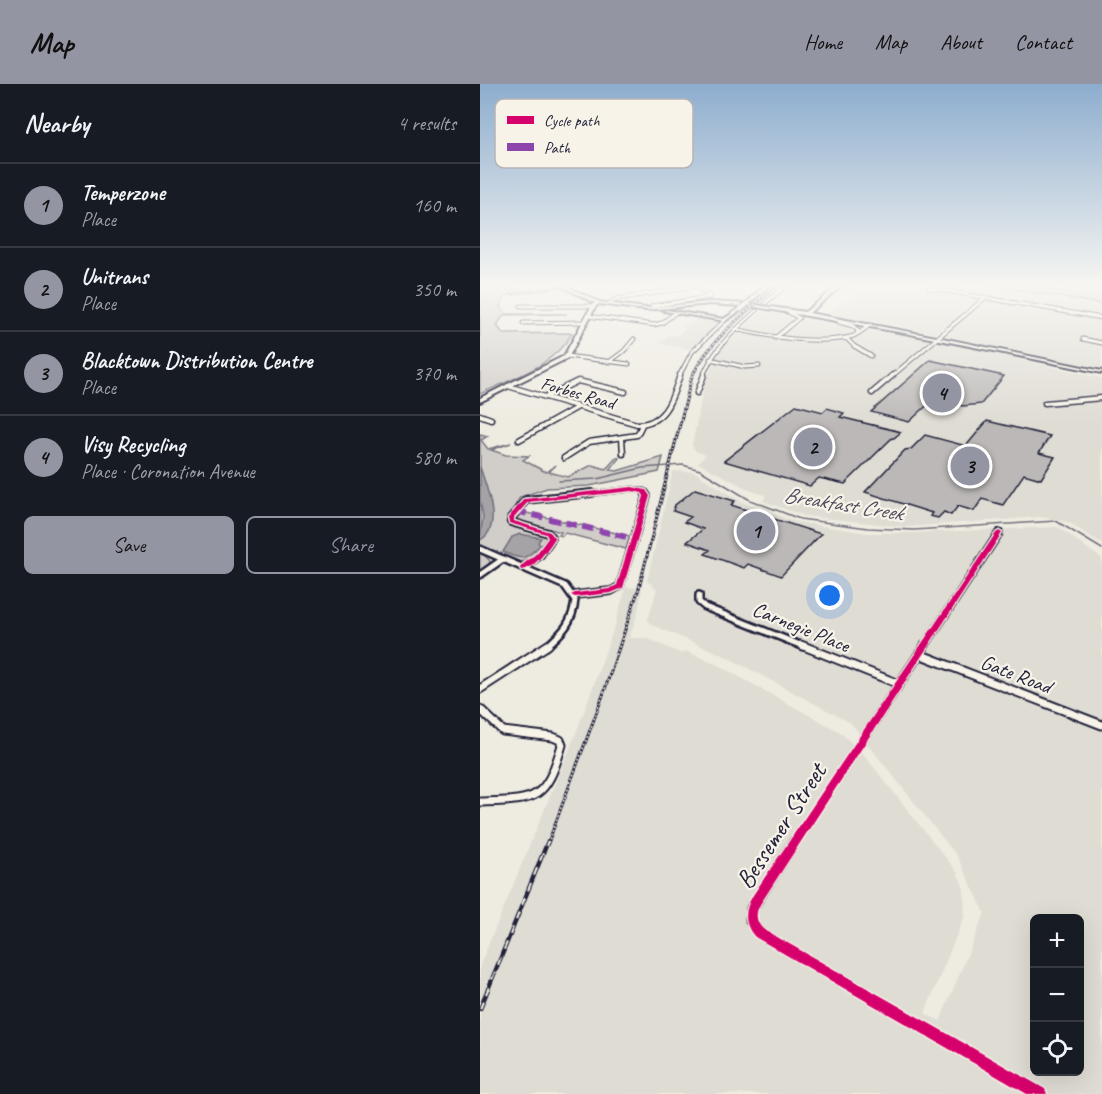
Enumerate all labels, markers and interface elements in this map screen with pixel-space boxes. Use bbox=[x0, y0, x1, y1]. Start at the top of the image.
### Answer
text: Map bbox=[30, 25, 73, 60]
text: Home bbox=[804, 29, 842, 55]
text: Map bbox=[875, 29, 907, 55]
text: About bbox=[940, 29, 982, 55]
text: Contact bbox=[1015, 29, 1072, 55]
legend bbox=[495, 99, 693, 168]
text: Nearby bbox=[24, 107, 89, 140]
text: 4 results bbox=[397, 111, 456, 136]
text: Cycle path bbox=[544, 111, 600, 131]
text: Path bbox=[544, 138, 571, 158]
text: Temperzone bbox=[81, 179, 165, 207]
text: 1 bbox=[39, 193, 48, 218]
text: 160 m bbox=[413, 193, 456, 218]
text: Place bbox=[81, 207, 116, 232]
text: Unitrans bbox=[81, 263, 148, 291]
text: 2 bbox=[39, 277, 48, 302]
text: 350 m bbox=[413, 277, 456, 302]
text: Place bbox=[81, 291, 116, 316]
text: Blacktown Distribution Centre bbox=[81, 347, 312, 375]
text: 3 bbox=[39, 361, 48, 386]
text: 370 m bbox=[413, 361, 456, 386]
pin: 4 bbox=[922, 370, 962, 416]
street label: Forbes Road bbox=[539, 372, 620, 415]
text: Place bbox=[81, 375, 116, 400]
pin: 2 bbox=[794, 424, 832, 470]
text: Visy Recycling bbox=[81, 431, 185, 459]
pin: 3 bbox=[950, 444, 990, 488]
text: 4 bbox=[39, 445, 48, 470]
text: 580 m bbox=[413, 445, 456, 470]
text: Place · Coronation Avenue bbox=[81, 459, 255, 484]
water label: Breakfast Creek bbox=[782, 481, 908, 528]
pin: 1 bbox=[736, 508, 776, 554]
button: Save bbox=[24, 516, 234, 574]
button: Share bbox=[246, 516, 456, 574]
your location bbox=[815, 581, 844, 610]
street label: Carnegie Place bbox=[749, 596, 854, 659]
street label: Gate Road bbox=[977, 649, 1058, 701]
street label: Bessemer Street bbox=[728, 755, 835, 895]
map controls bbox=[1030, 914, 1084, 1076]
button: + bbox=[1030, 914, 1084, 968]
button: − bbox=[1030, 968, 1084, 1022]
button: locate bbox=[1030, 1022, 1084, 1076]

